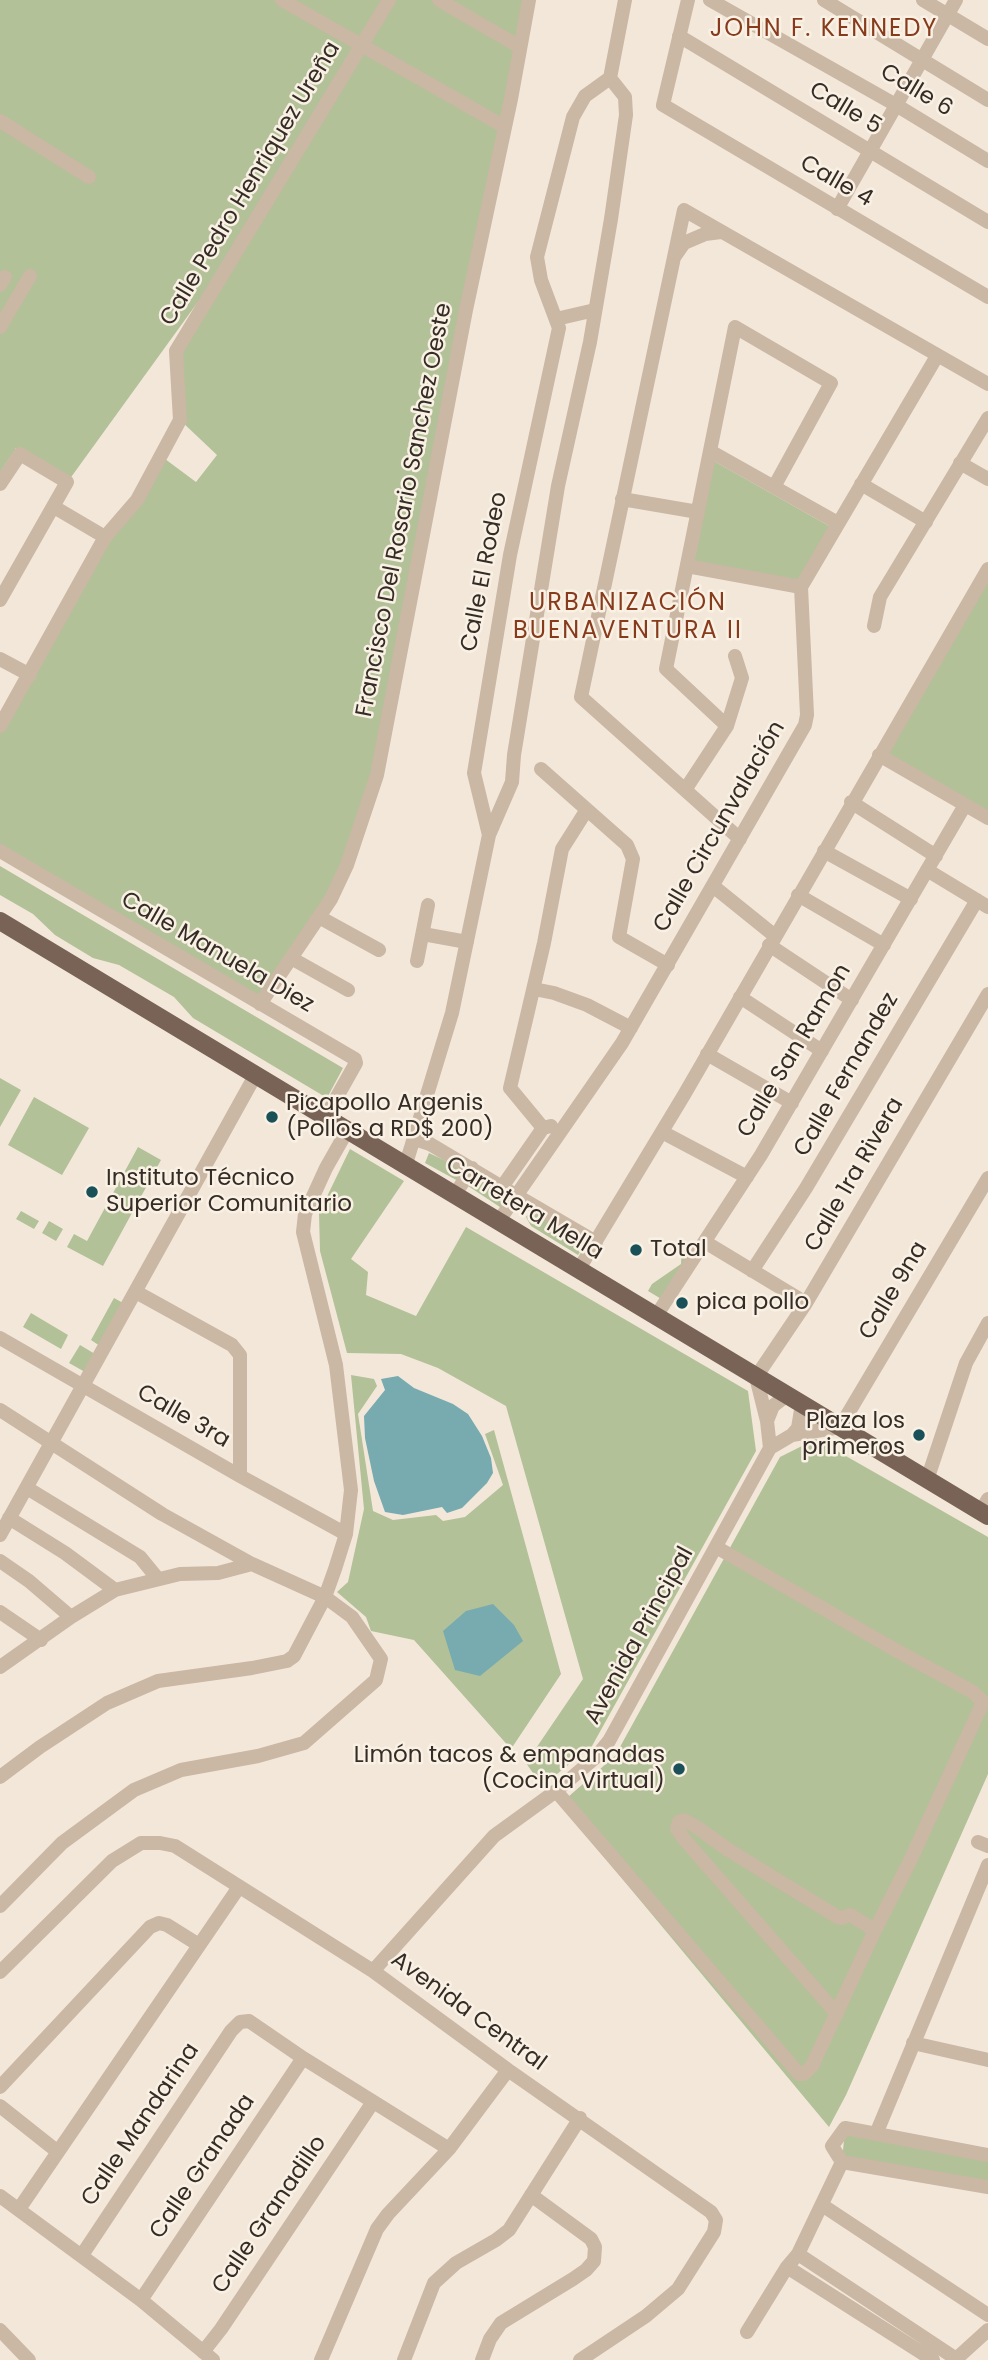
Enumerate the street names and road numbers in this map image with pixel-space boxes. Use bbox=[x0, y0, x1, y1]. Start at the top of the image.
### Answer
street label: Calle Pedro Henriquez Ureña bbox=[155, 37, 347, 331]
street label: Calle 6 bbox=[875, 59, 957, 123]
street label: Calle 5 bbox=[804, 77, 886, 141]
street label: Calle 4 bbox=[795, 150, 877, 214]
street label: Francisco Del Rosario Sanchez Oeste bbox=[351, 301, 459, 719]
street label: Calle El Rodeo bbox=[456, 490, 514, 654]
street label: Calle Circunvalación bbox=[648, 717, 792, 937]
street label: Calle Manuela Diez bbox=[116, 887, 318, 1019]
street label: Calle San Ramon bbox=[732, 959, 858, 1143]
street label: Calle Fernandez bbox=[789, 988, 905, 1162]
street label: Calle 1ra Rivera bbox=[800, 1093, 910, 1257]
street label: Carretera Mella bbox=[440, 1151, 608, 1267]
street label: Calle 9na bbox=[854, 1237, 934, 1345]
street label: Calle 3ra bbox=[132, 1379, 234, 1455]
street label: Avenida Principal bbox=[580, 1542, 700, 1730]
street label: Avenida Central bbox=[385, 1946, 551, 2078]
street label: Calle Mandarina bbox=[76, 2038, 206, 2212]
street label: Calle Granada bbox=[144, 2089, 262, 2245]
street label: Calle Granadillo bbox=[207, 2131, 333, 2299]

